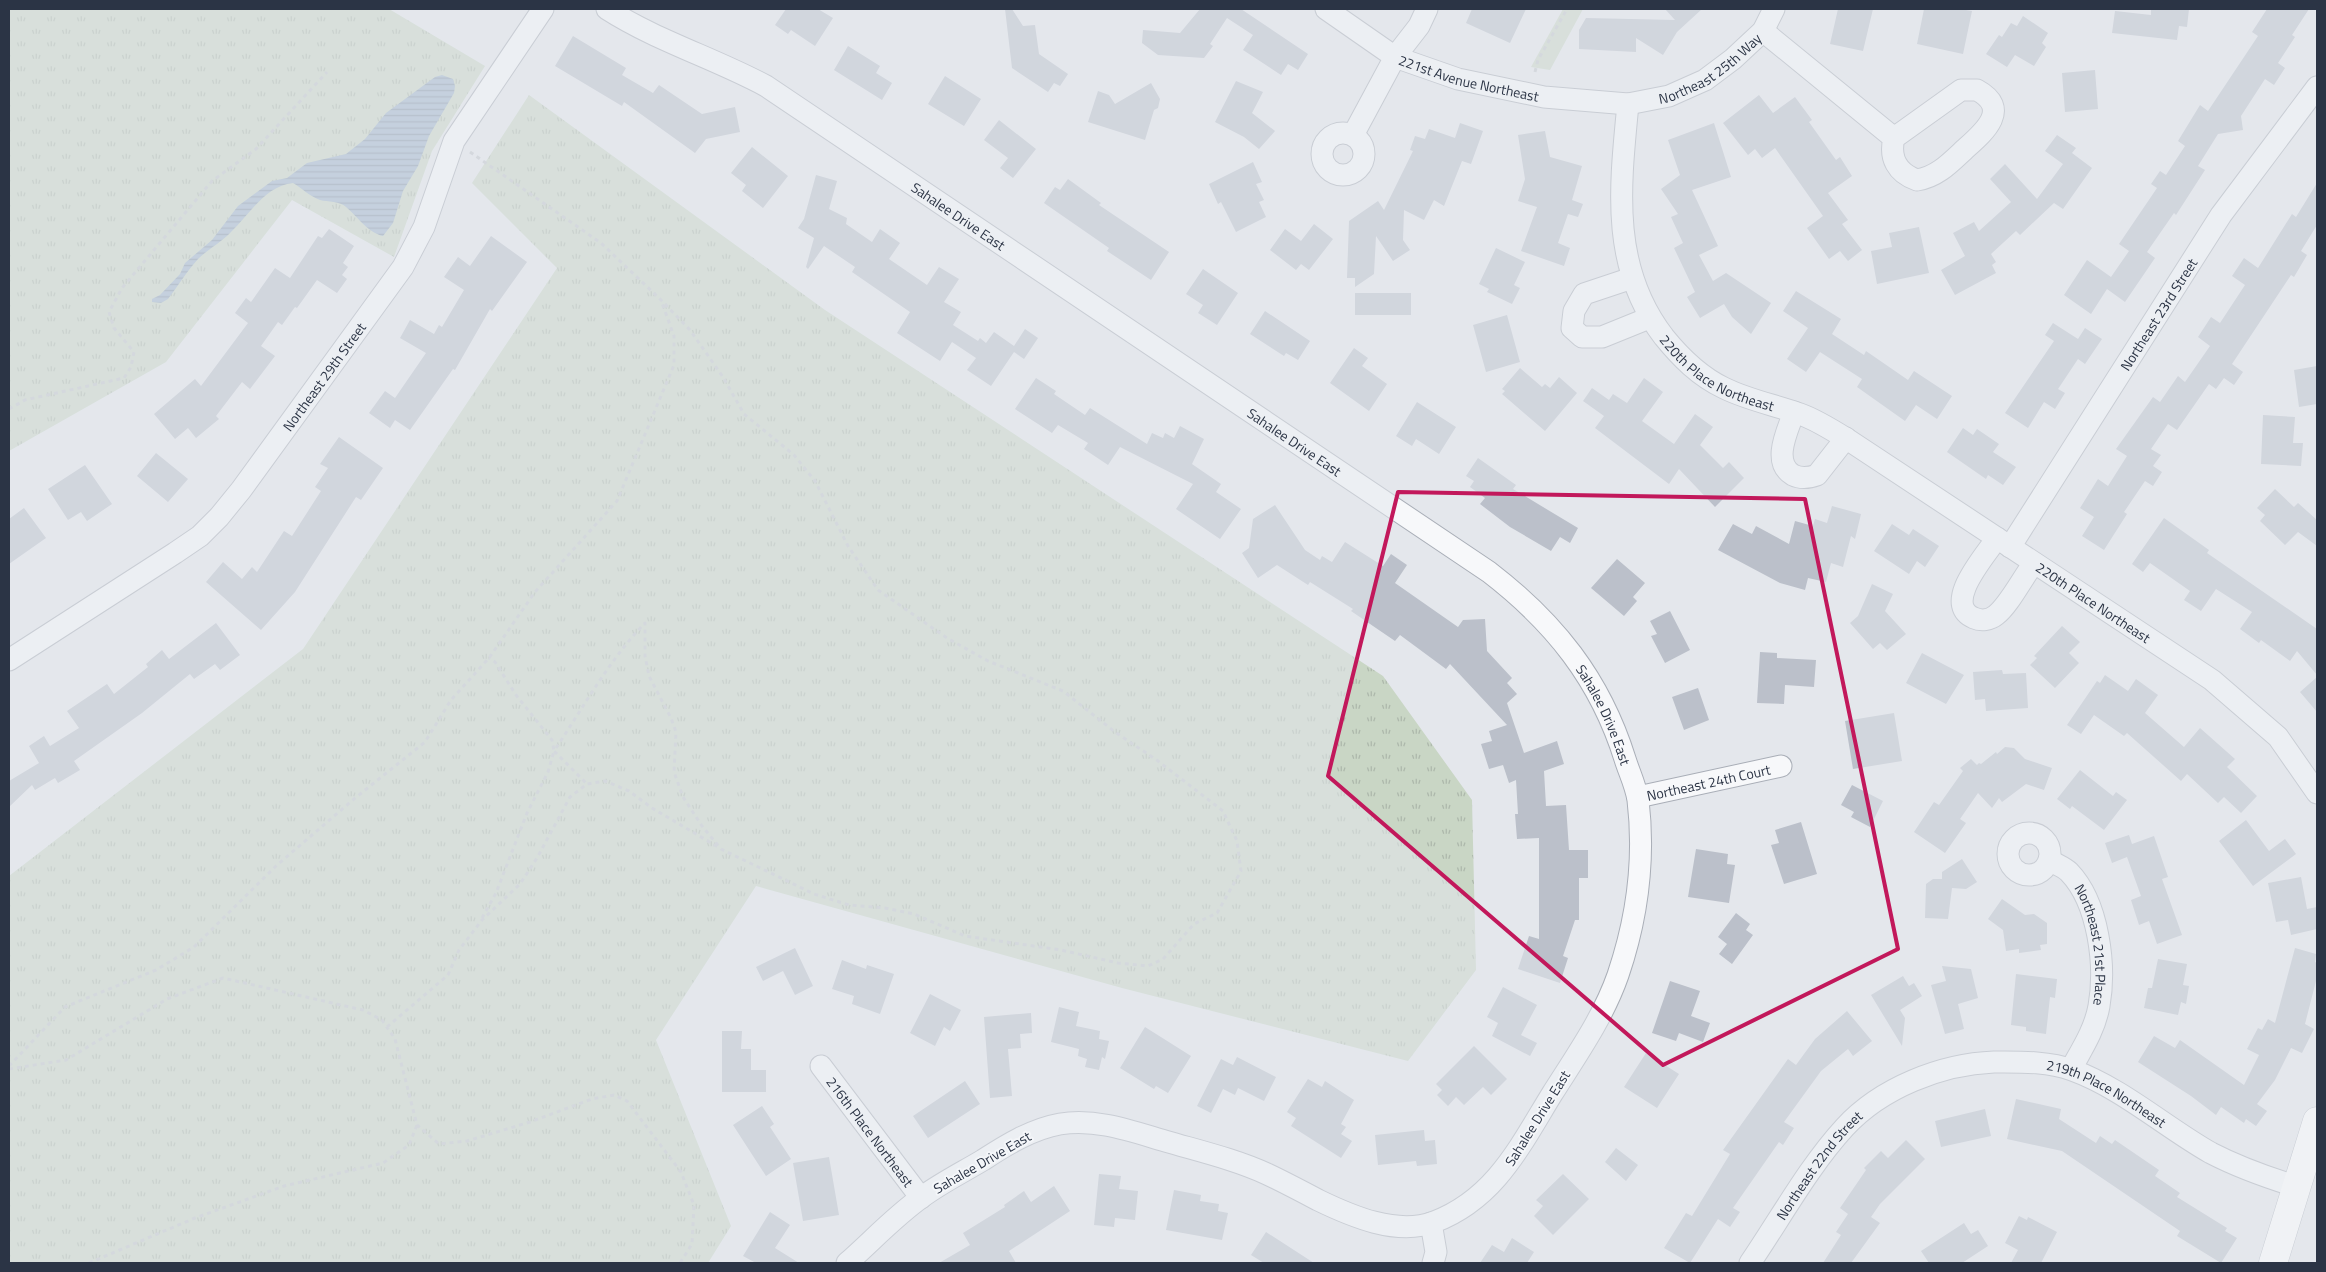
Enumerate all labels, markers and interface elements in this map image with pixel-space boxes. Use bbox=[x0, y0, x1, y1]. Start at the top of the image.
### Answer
street label: Northeast 25th Way bbox=[1657, 27, 1766, 108]
street label: 221st Avenue Northeast bbox=[1396, 49, 1541, 106]
street label: Sahalee Drive East bbox=[907, 176, 1010, 255]
street label: Northeast 23rd Street bbox=[2114, 254, 2202, 374]
street label: Northeast 29th Street bbox=[277, 317, 370, 435]
street label: 220th Place Northeast bbox=[1655, 329, 1777, 416]
street label: Sahalee Drive East bbox=[1243, 402, 1346, 481]
street label: 220th Place Northeast bbox=[2032, 556, 2155, 647]
street label: Sahalee Drive East bbox=[1571, 660, 1637, 768]
street label: Northeast 24th Court bbox=[1645, 758, 1772, 805]
street label: Northeast 21st Place bbox=[2070, 879, 2112, 1007]
street label: 219th Place Northeast bbox=[2045, 1054, 2171, 1132]
street label: Sahalee Drive East bbox=[1499, 1066, 1575, 1170]
street label: 216th Place Northeast bbox=[822, 1072, 919, 1191]
street label: Northeast 22nd Street bbox=[1770, 1105, 1867, 1224]
street label: Sahalee Drive East bbox=[929, 1125, 1035, 1198]

